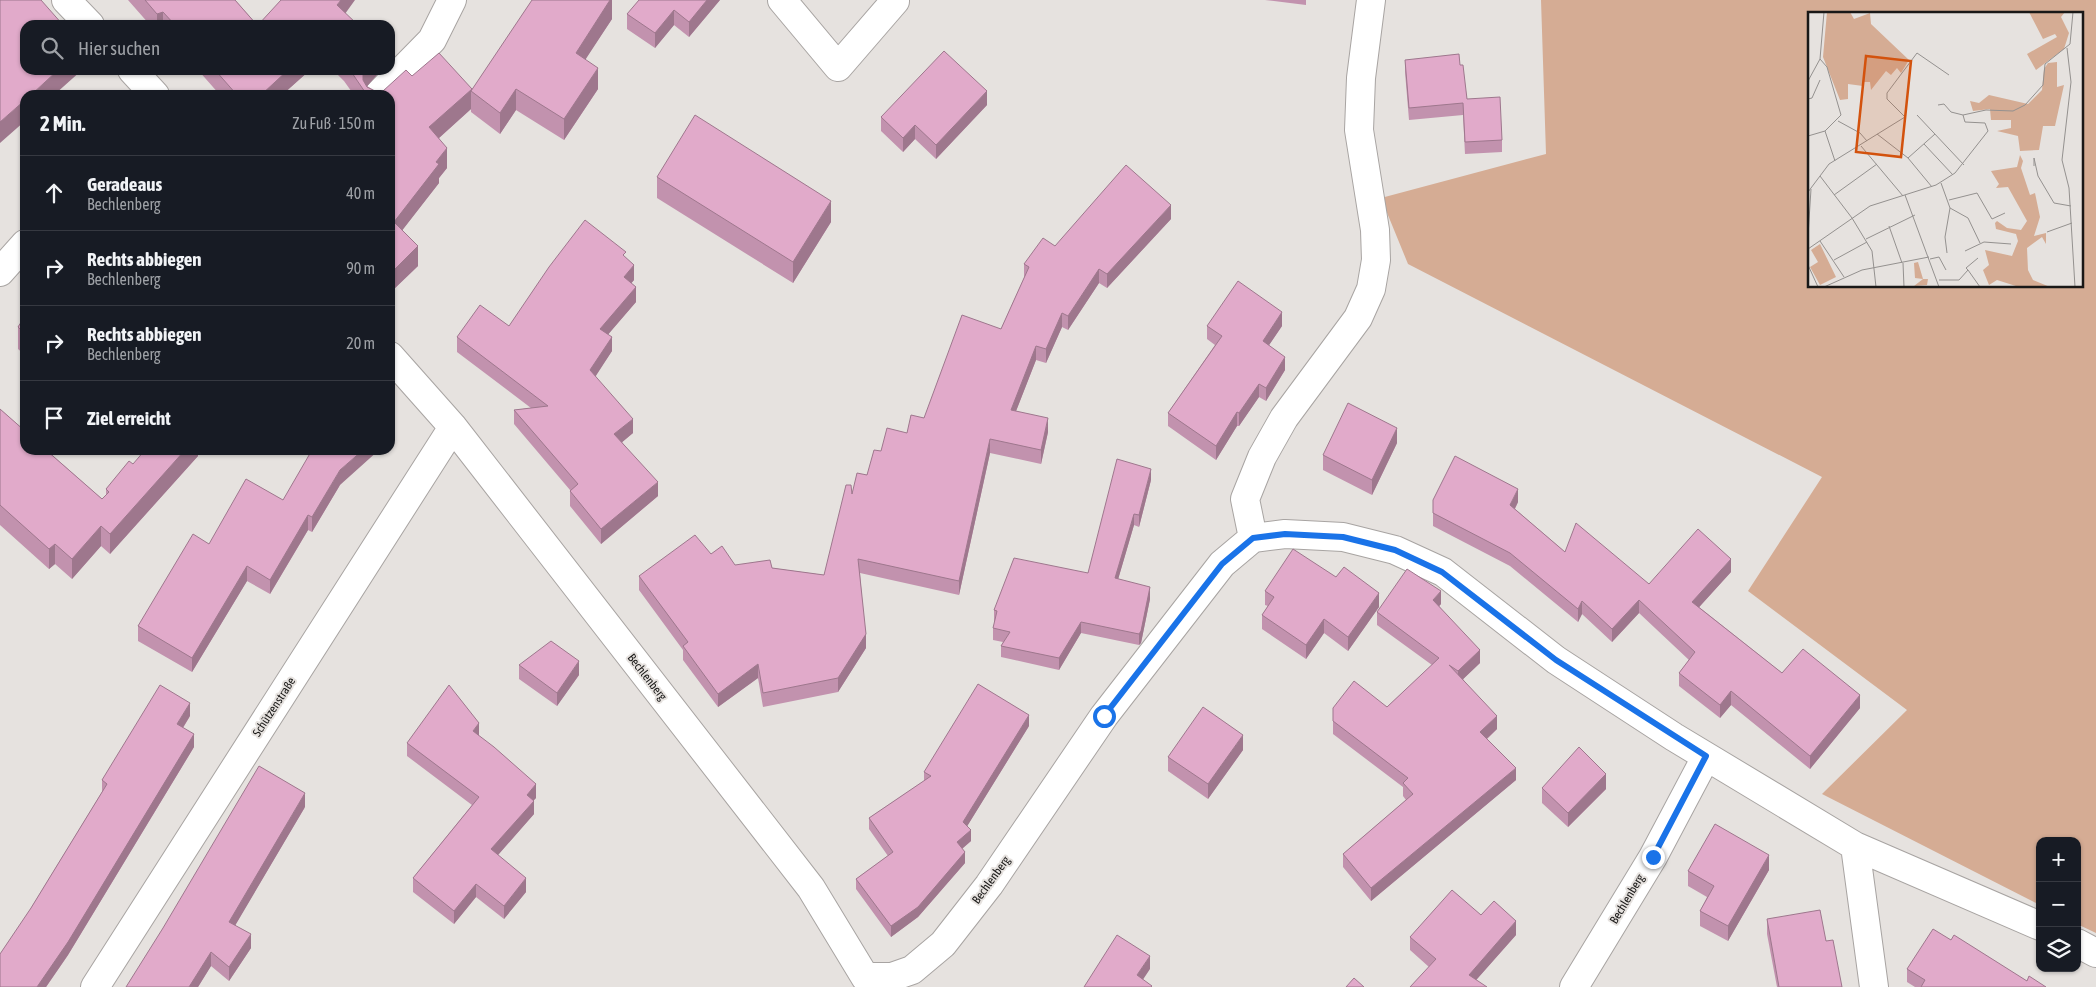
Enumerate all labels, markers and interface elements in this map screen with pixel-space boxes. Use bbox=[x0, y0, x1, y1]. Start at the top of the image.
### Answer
inset map bbox=[1808, 12, 2084, 288]
search box bbox=[20, 20, 395, 75]
icon: search bbox=[38, 34, 66, 62]
text: Hier suchen bbox=[78, 37, 160, 59]
text: 2 Min. bbox=[40, 111, 86, 135]
text: Zu Fuß · 150 m bbox=[292, 114, 375, 132]
text: Geradeaus bbox=[87, 173, 162, 195]
icon: ahead bbox=[40, 179, 68, 207]
text: 40 m bbox=[346, 184, 375, 202]
text: Bechlenberg bbox=[87, 195, 161, 213]
text: Rechts abbiegen bbox=[87, 248, 202, 270]
icon: right bbox=[40, 254, 68, 282]
text: 90 m bbox=[346, 259, 375, 277]
text: Bechlenberg bbox=[87, 270, 161, 288]
text: Rechts abbiegen bbox=[87, 323, 202, 345]
icon: right bbox=[40, 329, 68, 357]
text: 20 m bbox=[346, 334, 375, 352]
text: Bechlenberg bbox=[87, 345, 161, 363]
icon: arrive bbox=[40, 404, 68, 432]
text: Ziel erreicht bbox=[87, 407, 171, 429]
street label: Bechlenberg bbox=[625, 651, 670, 704]
street label: Schützenstraße bbox=[250, 675, 298, 739]
route start bbox=[1093, 705, 1116, 728]
map controls bbox=[2036, 837, 2081, 972]
button: + bbox=[2036, 837, 2081, 882]
route end bbox=[1642, 846, 1665, 869]
street label: Bechlenberg bbox=[969, 853, 1013, 906]
street label: Bechlenberg bbox=[1607, 871, 1648, 926]
button: − bbox=[2036, 882, 2081, 927]
button: layers bbox=[2036, 927, 2081, 972]

